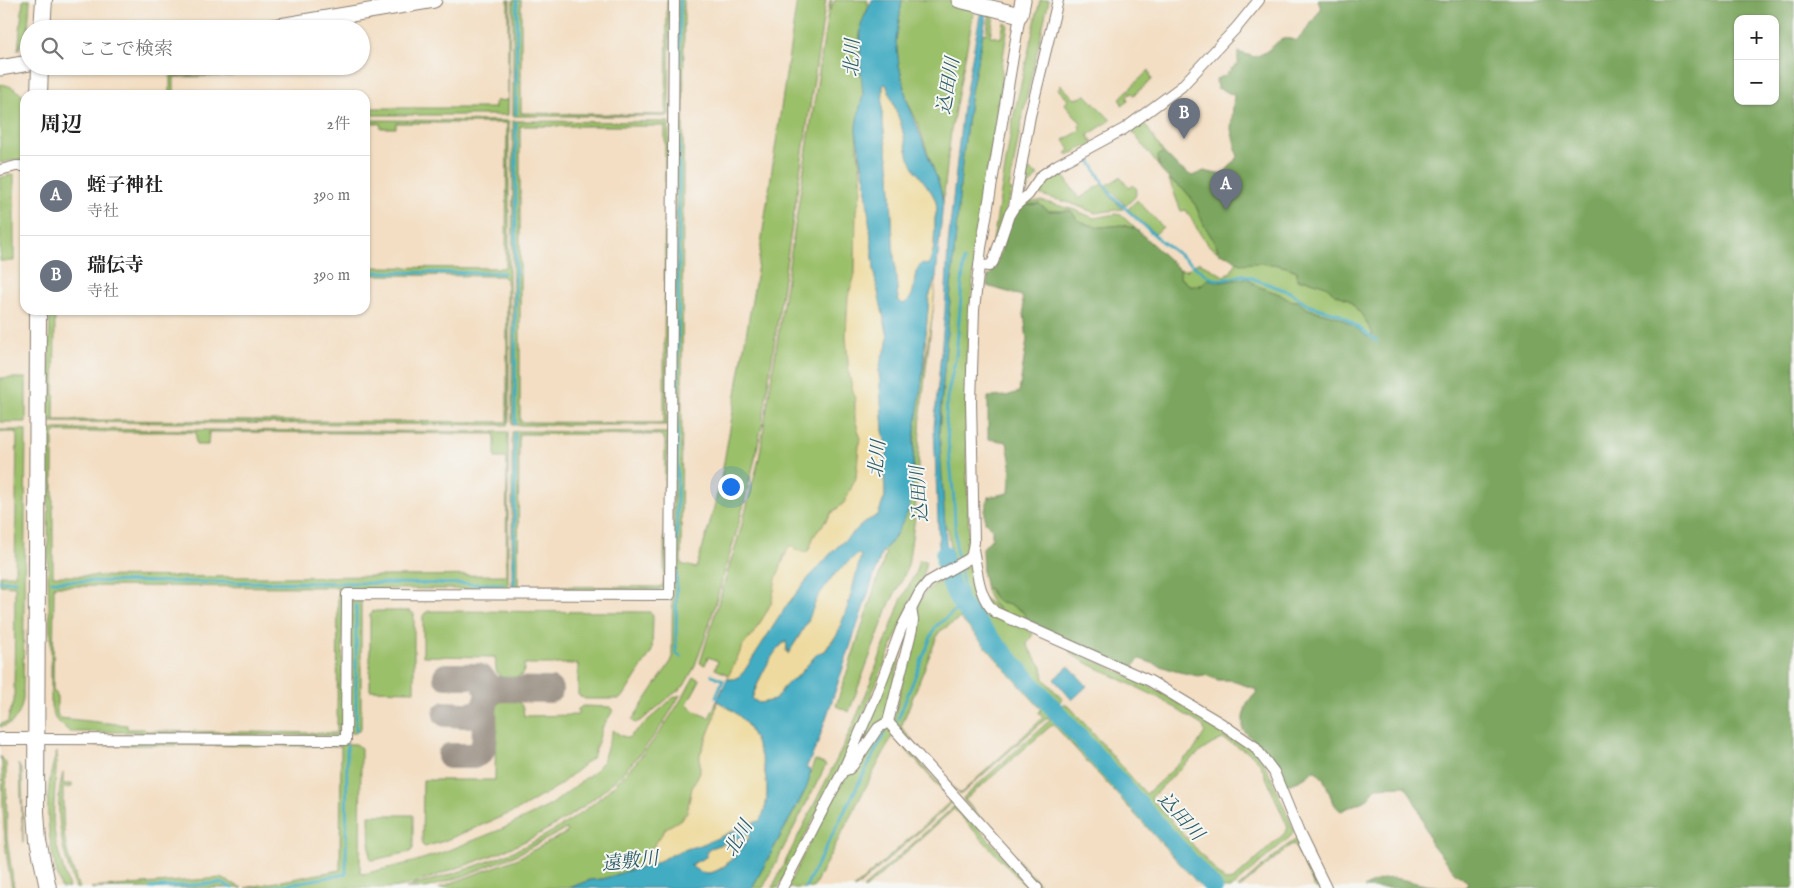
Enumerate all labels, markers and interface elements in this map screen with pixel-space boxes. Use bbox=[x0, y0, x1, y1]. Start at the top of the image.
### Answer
map controls bbox=[1734, 15, 1779, 105]
button: + bbox=[1734, 15, 1779, 60]
search box bbox=[20, 20, 370, 75]
icon: search bbox=[38, 34, 66, 62]
water label: 北川 bbox=[840, 37, 866, 77]
text: ここで検索 bbox=[78, 38, 173, 62]
water label: 込田川 bbox=[932, 54, 966, 116]
button: − bbox=[1734, 60, 1779, 105]
pin: B bbox=[1168, 98, 1200, 139]
text: 周辺 bbox=[40, 112, 82, 139]
text: 2件 bbox=[326, 115, 350, 135]
pin: A bbox=[1210, 169, 1242, 210]
text: 蛭子神社 bbox=[87, 174, 163, 198]
text: A bbox=[51, 186, 61, 206]
text: 390 m bbox=[313, 186, 350, 206]
text: 寺社 bbox=[87, 202, 119, 222]
text: 瑞伝寺 bbox=[87, 254, 144, 278]
text: B bbox=[51, 266, 61, 286]
text: 390 m bbox=[313, 266, 350, 286]
text: 寺社 bbox=[87, 282, 119, 302]
water label: 北川 bbox=[864, 437, 892, 479]
water label: 込田川 bbox=[906, 463, 934, 523]
your location bbox=[718, 474, 744, 500]
water label: 込田川 bbox=[1152, 788, 1209, 848]
water label: 北川 bbox=[719, 815, 760, 861]
water label: 遠敷川 bbox=[600, 847, 662, 877]

